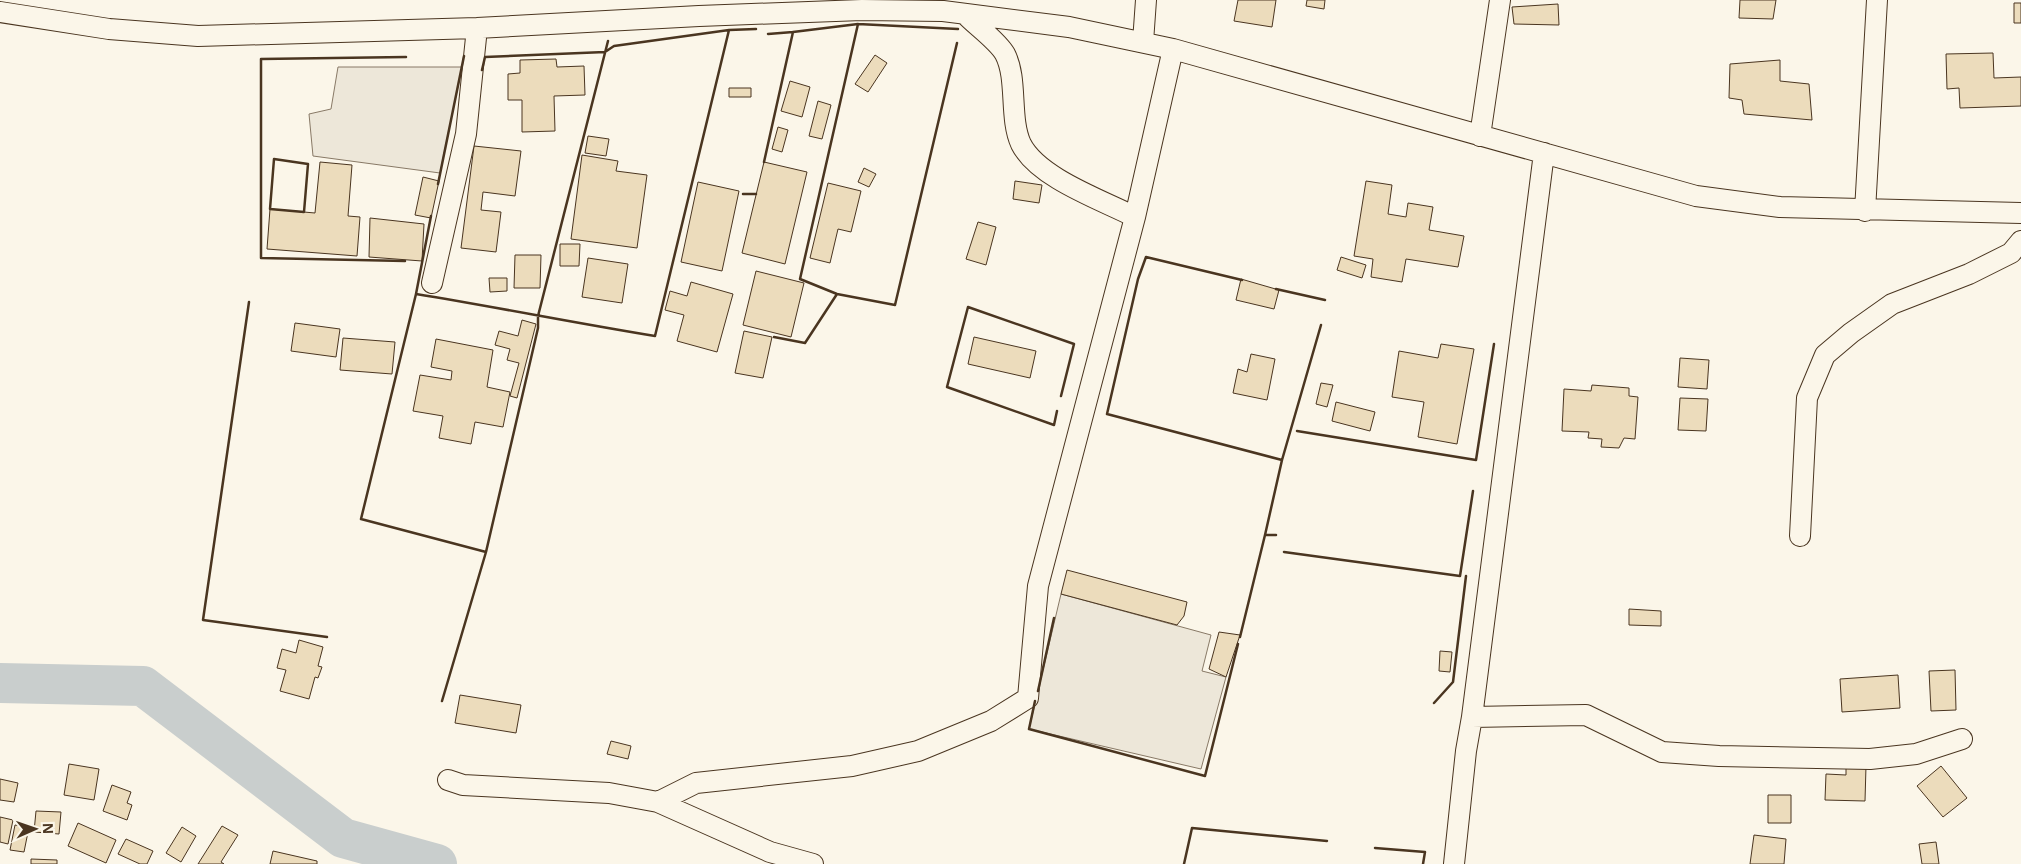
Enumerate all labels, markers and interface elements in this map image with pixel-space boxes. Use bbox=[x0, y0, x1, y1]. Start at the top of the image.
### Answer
north arrow bbox=[10, 804, 60, 854]
text: N bbox=[39, 823, 58, 835]

